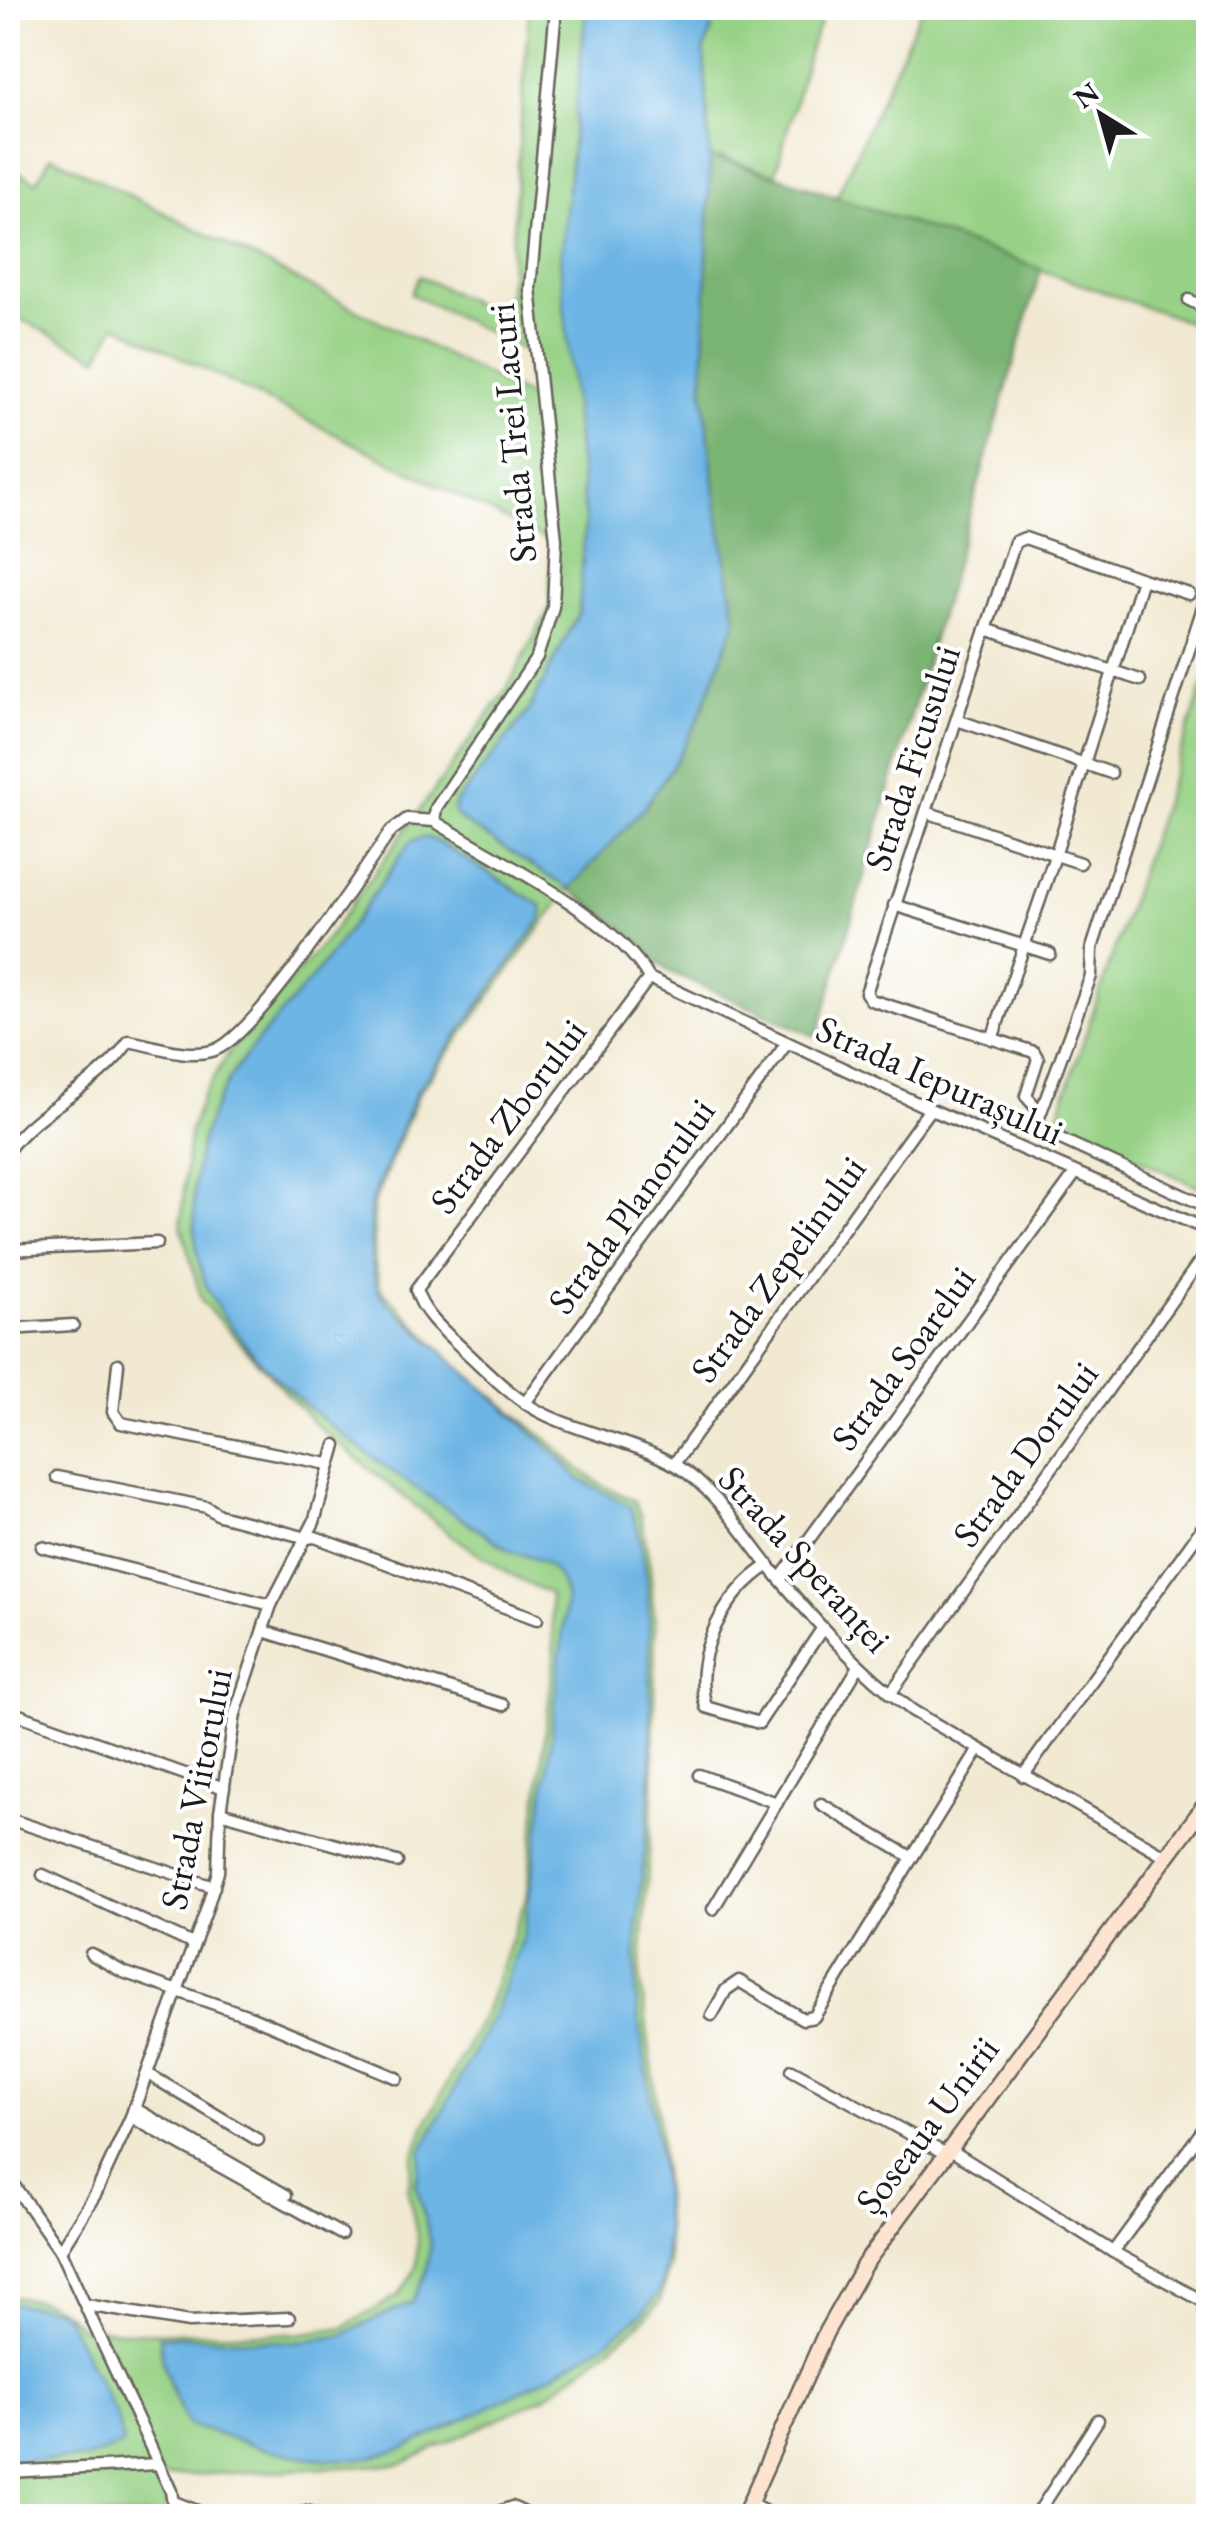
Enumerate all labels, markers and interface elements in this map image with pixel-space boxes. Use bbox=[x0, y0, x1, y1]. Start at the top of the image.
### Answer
north arrow bbox=[1051, 65, 1151, 165]
text: N bbox=[1066, 74, 1106, 116]
street label: Strada Trei Lacuri bbox=[476, 301, 547, 565]
street label: Strada Ficusului bbox=[852, 639, 971, 877]
street label: Strada Iepurașului bbox=[809, 1003, 1071, 1156]
street label: Strada Zborului bbox=[418, 1008, 597, 1223]
street label: Strada Planorului bbox=[536, 1088, 725, 1323]
street label: Strada Zepelinului bbox=[679, 1146, 876, 1392]
street label: Strada Soarelui bbox=[819, 1256, 986, 1460]
street label: Strada Dorului bbox=[941, 1351, 1109, 1556]
street label: Strada Speranței bbox=[708, 1455, 902, 1663]
street label: Strada Viitorului bbox=[148, 1664, 243, 1914]
street label: Șoseaua Unirii bbox=[844, 2026, 1009, 2223]

